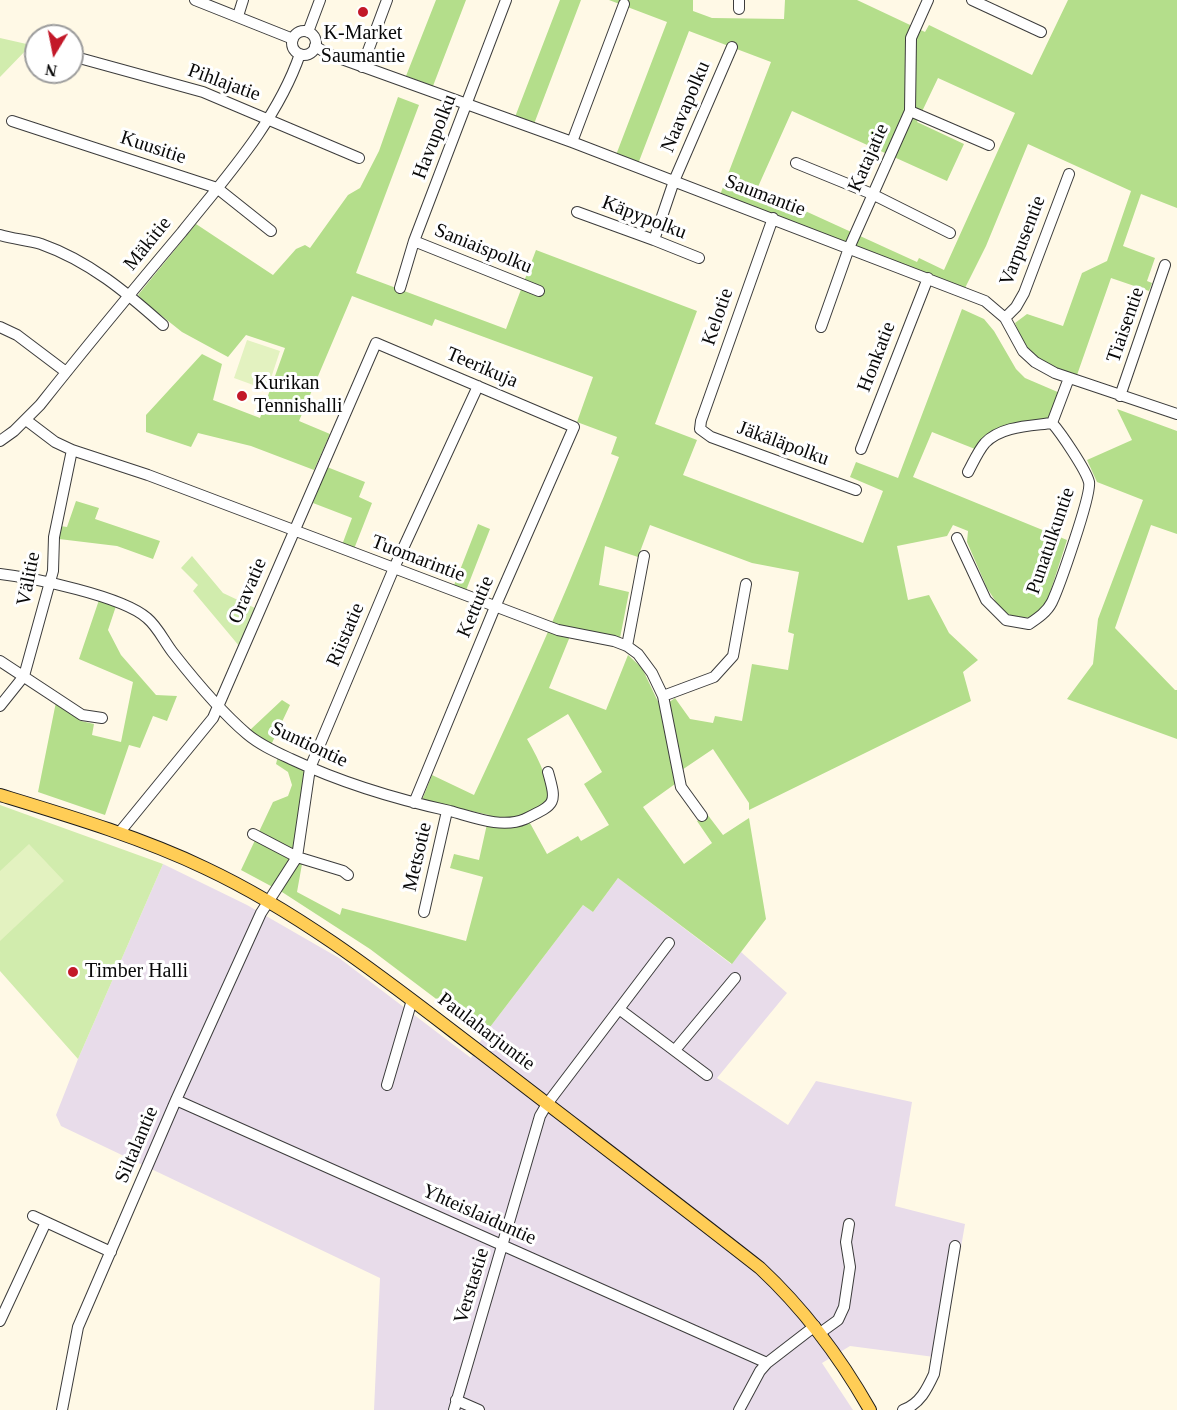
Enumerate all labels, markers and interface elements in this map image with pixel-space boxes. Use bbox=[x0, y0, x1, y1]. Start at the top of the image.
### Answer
marker: K-Market Saumantie bbox=[356, 5, 370, 19]
place label: K-Market Saumantie bbox=[321, 22, 405, 69]
north arrow bbox=[24, 24, 84, 84]
street label: Naavapolku bbox=[656, 58, 716, 156]
street label: Pihlajatie bbox=[184, 59, 264, 107]
text: N bbox=[44, 61, 58, 80]
street label: Havupolku bbox=[408, 91, 462, 183]
street label: Katajatie bbox=[843, 120, 895, 196]
street label: Kuusitie bbox=[117, 126, 189, 170]
street label: Saumantie bbox=[721, 170, 809, 222]
street label: Käpypolku bbox=[598, 191, 690, 245]
street label: Varpusentie bbox=[995, 193, 1051, 289]
street label: Mäkitie bbox=[119, 212, 177, 276]
street label: Saniaispolku bbox=[431, 219, 535, 279]
street label: Tiaisentie bbox=[1102, 284, 1150, 366]
street label: Kelotie bbox=[697, 285, 739, 349]
street label: Honkatie bbox=[853, 318, 901, 396]
street label: Teerikuja bbox=[443, 342, 521, 394]
place label: Kurikan Tennishalli bbox=[254, 372, 343, 419]
marker: Kurikan Tennishalli bbox=[235, 389, 249, 403]
street label: Jäkäläpolku bbox=[734, 416, 832, 472]
street label: Punatulkuntie bbox=[1022, 485, 1080, 597]
street label: Tuomarintie bbox=[368, 530, 468, 588]
street label: Välitie bbox=[12, 550, 46, 608]
street label: Oravatie bbox=[224, 555, 272, 627]
street label: Kettutie bbox=[452, 573, 500, 641]
street label: Riistatie bbox=[322, 600, 370, 670]
street label: Suntiontie bbox=[267, 717, 351, 773]
street label: Metsotie bbox=[398, 820, 438, 894]
place label: Timber Halli bbox=[85, 960, 188, 984]
marker: Timber Halli bbox=[66, 965, 80, 979]
street label: Paulaharjuntie bbox=[433, 988, 539, 1076]
street label: Siltalantie bbox=[110, 1103, 164, 1187]
street label: Yhteislaiduntie bbox=[418, 1179, 540, 1251]
street label: Verstastie bbox=[449, 1245, 495, 1327]

